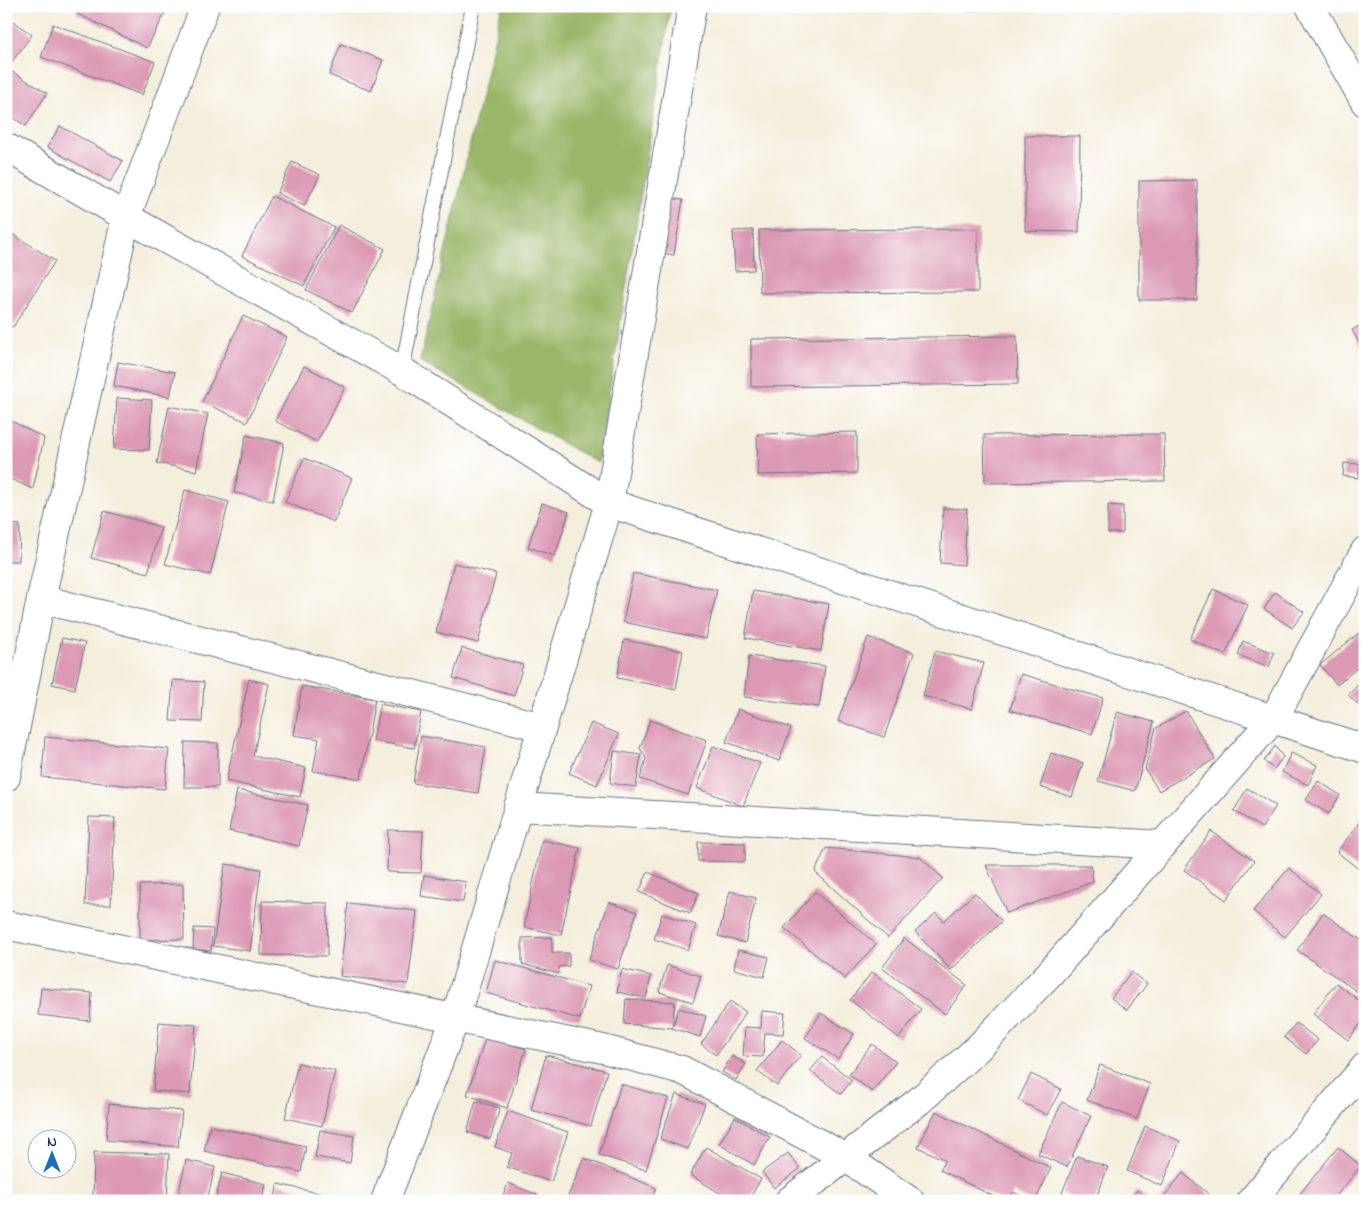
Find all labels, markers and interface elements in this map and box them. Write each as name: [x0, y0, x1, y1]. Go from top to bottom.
north arrow: [28, 1130, 78, 1180]
text: N: [47, 1132, 57, 1153]

